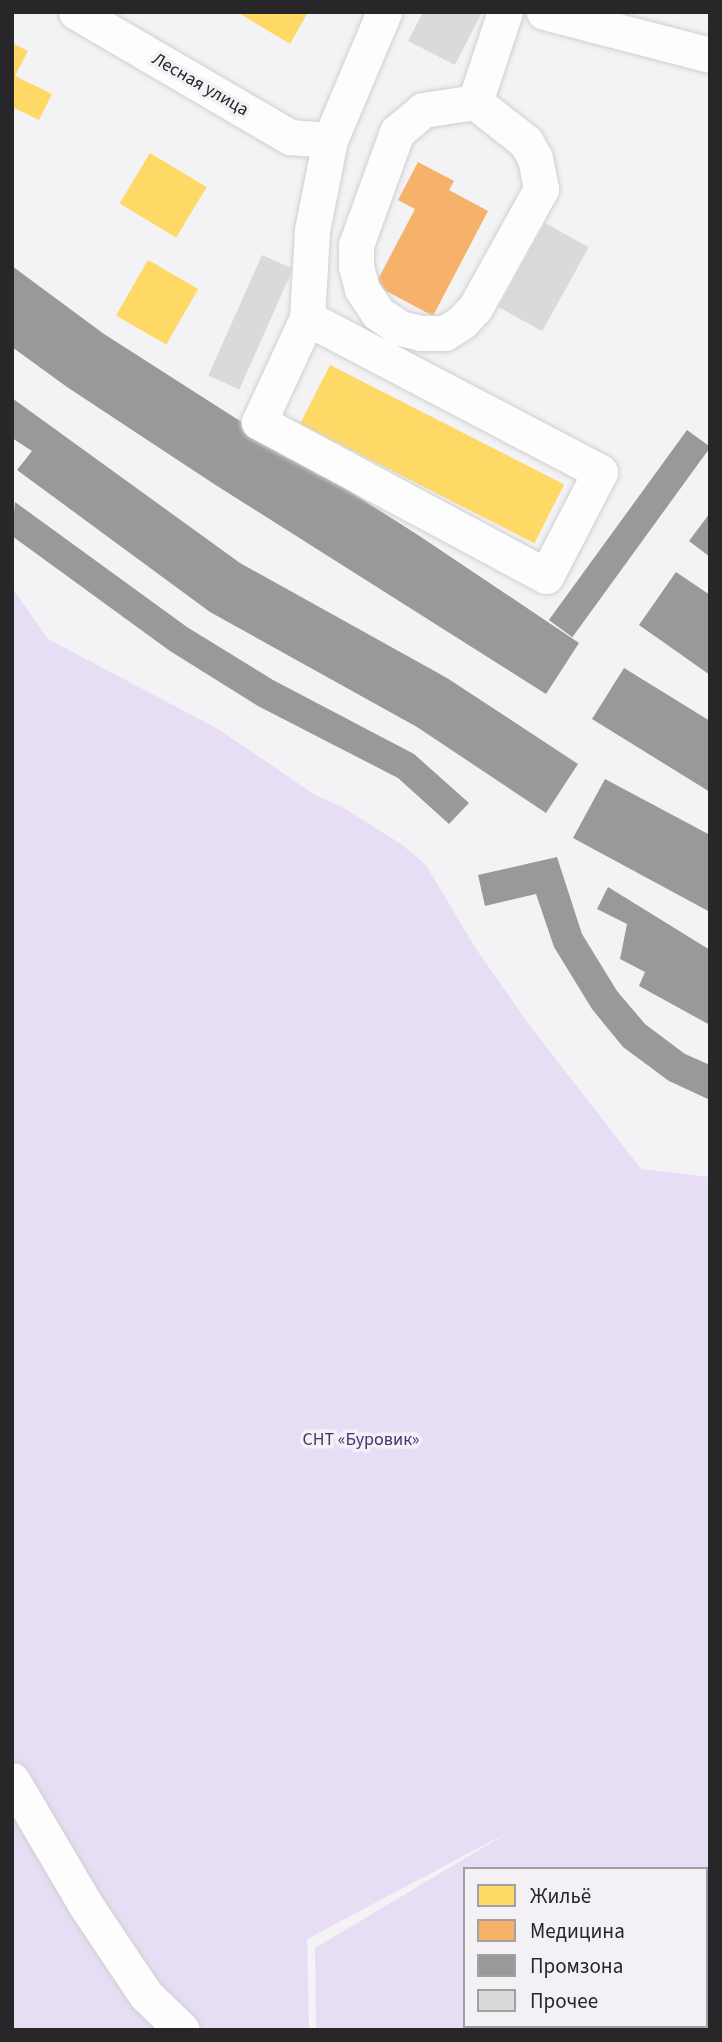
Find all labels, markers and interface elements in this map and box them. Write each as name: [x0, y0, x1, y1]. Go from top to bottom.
street label: Лесная улица: [148, 49, 252, 121]
park label: СНТ «Буровик»: [303, 1429, 419, 1451]
legend: [463, 1867, 708, 2028]
text: Жильё: [530, 1881, 591, 1911]
text: Медицина: [530, 1916, 625, 1946]
text: Промзона: [530, 1951, 623, 1981]
text: Прочее: [530, 1986, 598, 2016]

